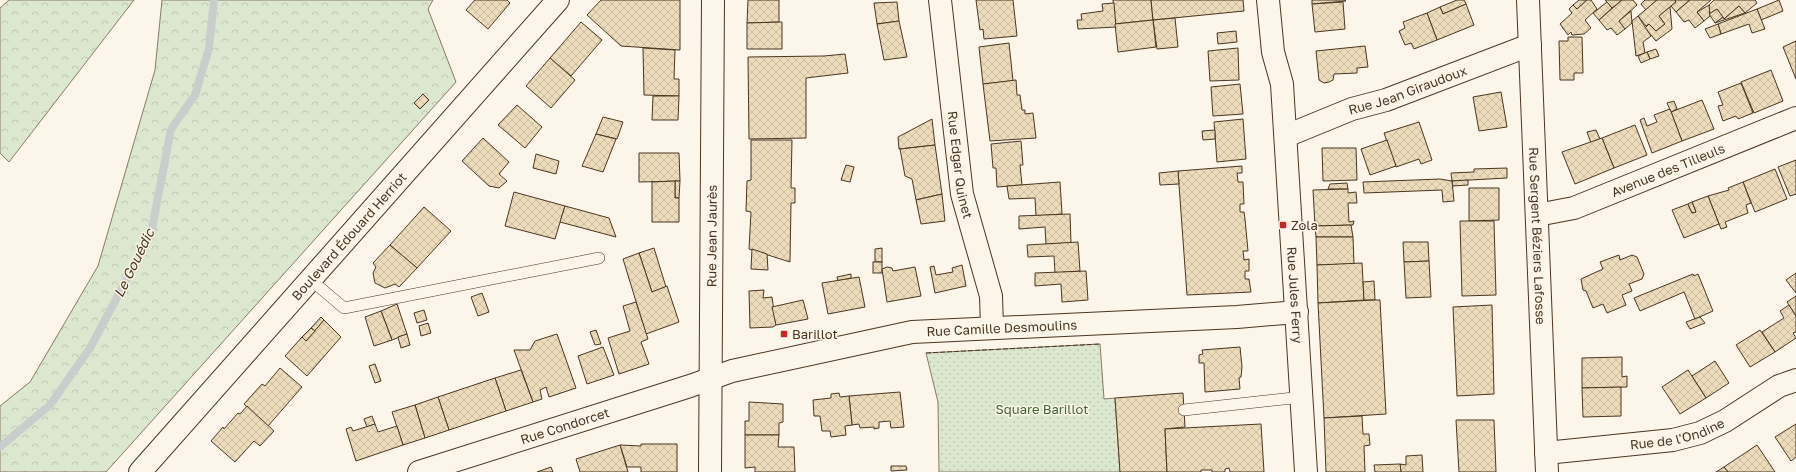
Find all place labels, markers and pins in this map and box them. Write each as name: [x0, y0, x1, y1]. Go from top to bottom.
place label: Zola: [1291, 217, 1318, 233]
marker: Zola: [1278, 220, 1288, 230]
place label: Barillot: [792, 326, 838, 342]
marker: Barillot: [779, 329, 789, 339]

